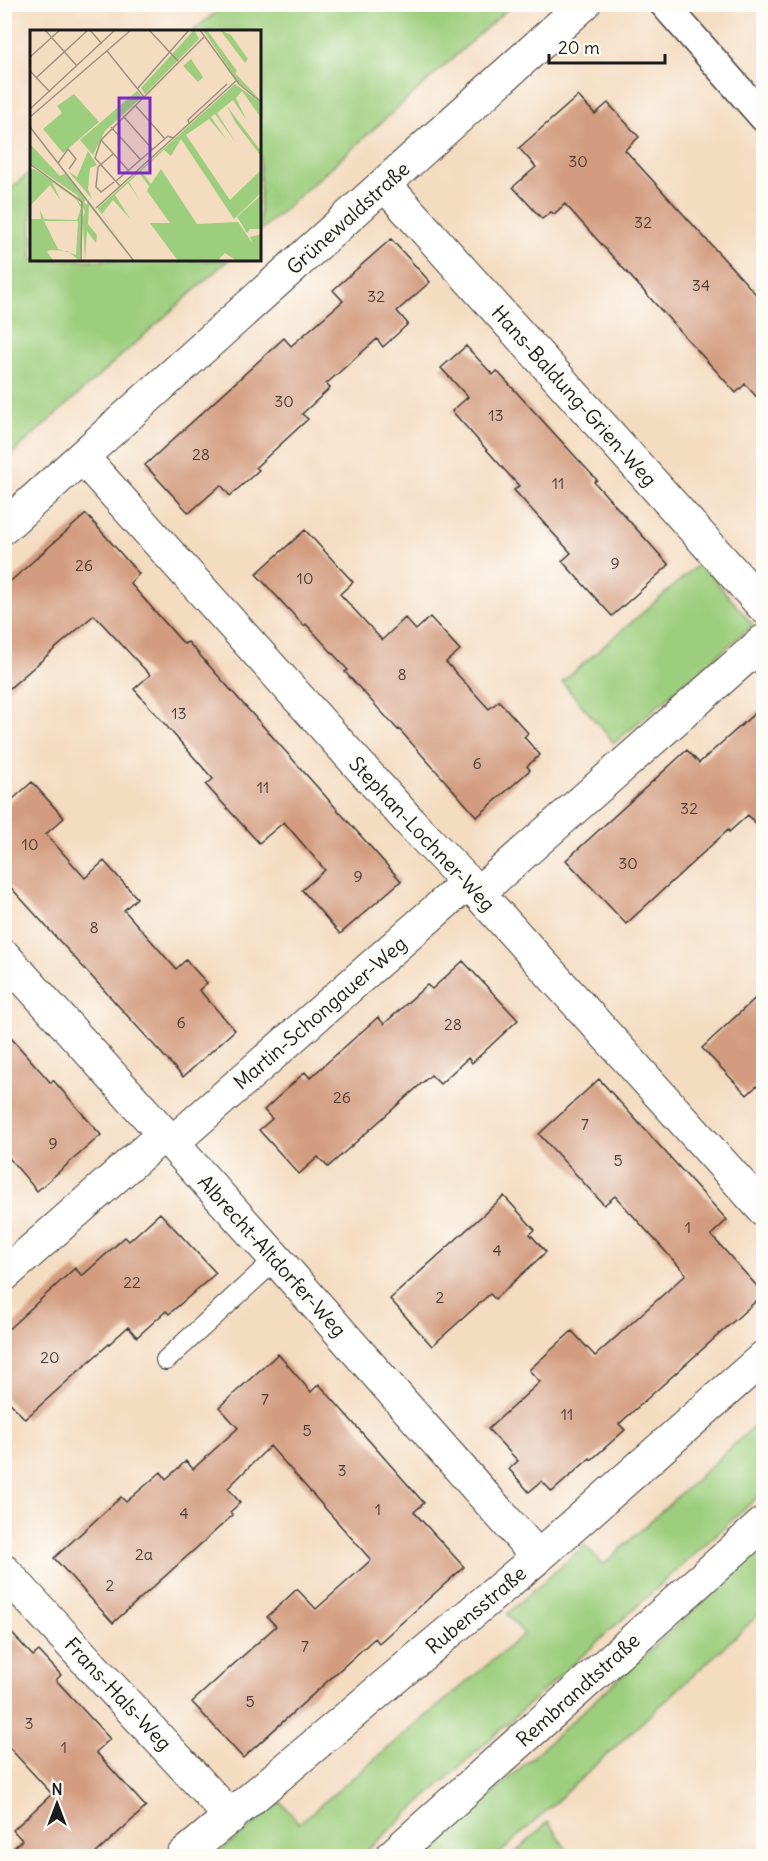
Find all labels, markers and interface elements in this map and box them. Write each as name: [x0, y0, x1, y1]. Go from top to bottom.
scale bar: [549, 27, 664, 65]
inset map: [30, 30, 261, 261]
text: 20 m: [558, 36, 600, 59]
house number: 30: [568, 151, 588, 171]
street label: Grünewaldstraße: [281, 156, 414, 279]
house number: 32: [634, 212, 652, 232]
house number: 34: [692, 275, 710, 295]
house number: 32: [367, 286, 385, 306]
street label: Hans-Baldung-Grien-Weg: [486, 300, 662, 491]
house number: 30: [274, 391, 294, 411]
house number: 13: [488, 405, 504, 425]
house number: 28: [192, 444, 210, 464]
house number: 11: [552, 473, 564, 493]
house number: 9: [610, 553, 620, 573]
house number: 26: [75, 555, 93, 575]
house number: 10: [297, 568, 313, 588]
house number: 8: [397, 664, 407, 684]
house number: 13: [171, 703, 187, 723]
street label: Stephan-Lochner-Weg: [344, 751, 501, 916]
house number: 6: [472, 753, 482, 773]
house number: 11: [257, 777, 269, 797]
house number: 32: [680, 798, 698, 818]
house number: 10: [22, 834, 38, 854]
house number: 30: [618, 853, 638, 873]
house number: 9: [353, 866, 363, 886]
house number: 8: [89, 917, 99, 937]
street label: Martin-Schongauer-Weg: [228, 931, 411, 1095]
house number: 6: [176, 1012, 186, 1032]
house number: 28: [444, 1014, 462, 1034]
house number: 26: [333, 1087, 351, 1107]
house number: 7: [581, 1114, 589, 1134]
house number: 9: [48, 1133, 58, 1153]
house number: 5: [613, 1150, 623, 1170]
street label: Albrecht-Altdorfer-Weg: [193, 1169, 352, 1342]
house number: 1: [685, 1217, 691, 1237]
house number: 4: [492, 1240, 502, 1260]
house number: 22: [123, 1272, 141, 1292]
house number: 2: [436, 1287, 445, 1307]
house number: 20: [40, 1347, 60, 1367]
house number: 7: [261, 1389, 269, 1409]
house number: 11: [561, 1404, 573, 1424]
house number: 5: [302, 1420, 312, 1440]
house number: 3: [337, 1460, 347, 1480]
house number: 1: [375, 1499, 381, 1519]
house number: 4: [179, 1503, 189, 1523]
house number: 2a: [135, 1544, 153, 1564]
street label: Rubensstraße: [420, 1560, 531, 1659]
house number: 2: [106, 1575, 115, 1595]
street label: Rembrandtstraße: [511, 1627, 645, 1752]
street label: Frans-Hals-Weg: [60, 1632, 177, 1755]
house number: 7: [301, 1636, 309, 1656]
house number: 5: [245, 1691, 255, 1711]
house number: 3: [24, 1713, 34, 1733]
house number: 1: [61, 1737, 67, 1757]
north arrow: [27, 1774, 87, 1834]
text: N: [51, 1779, 63, 1799]

